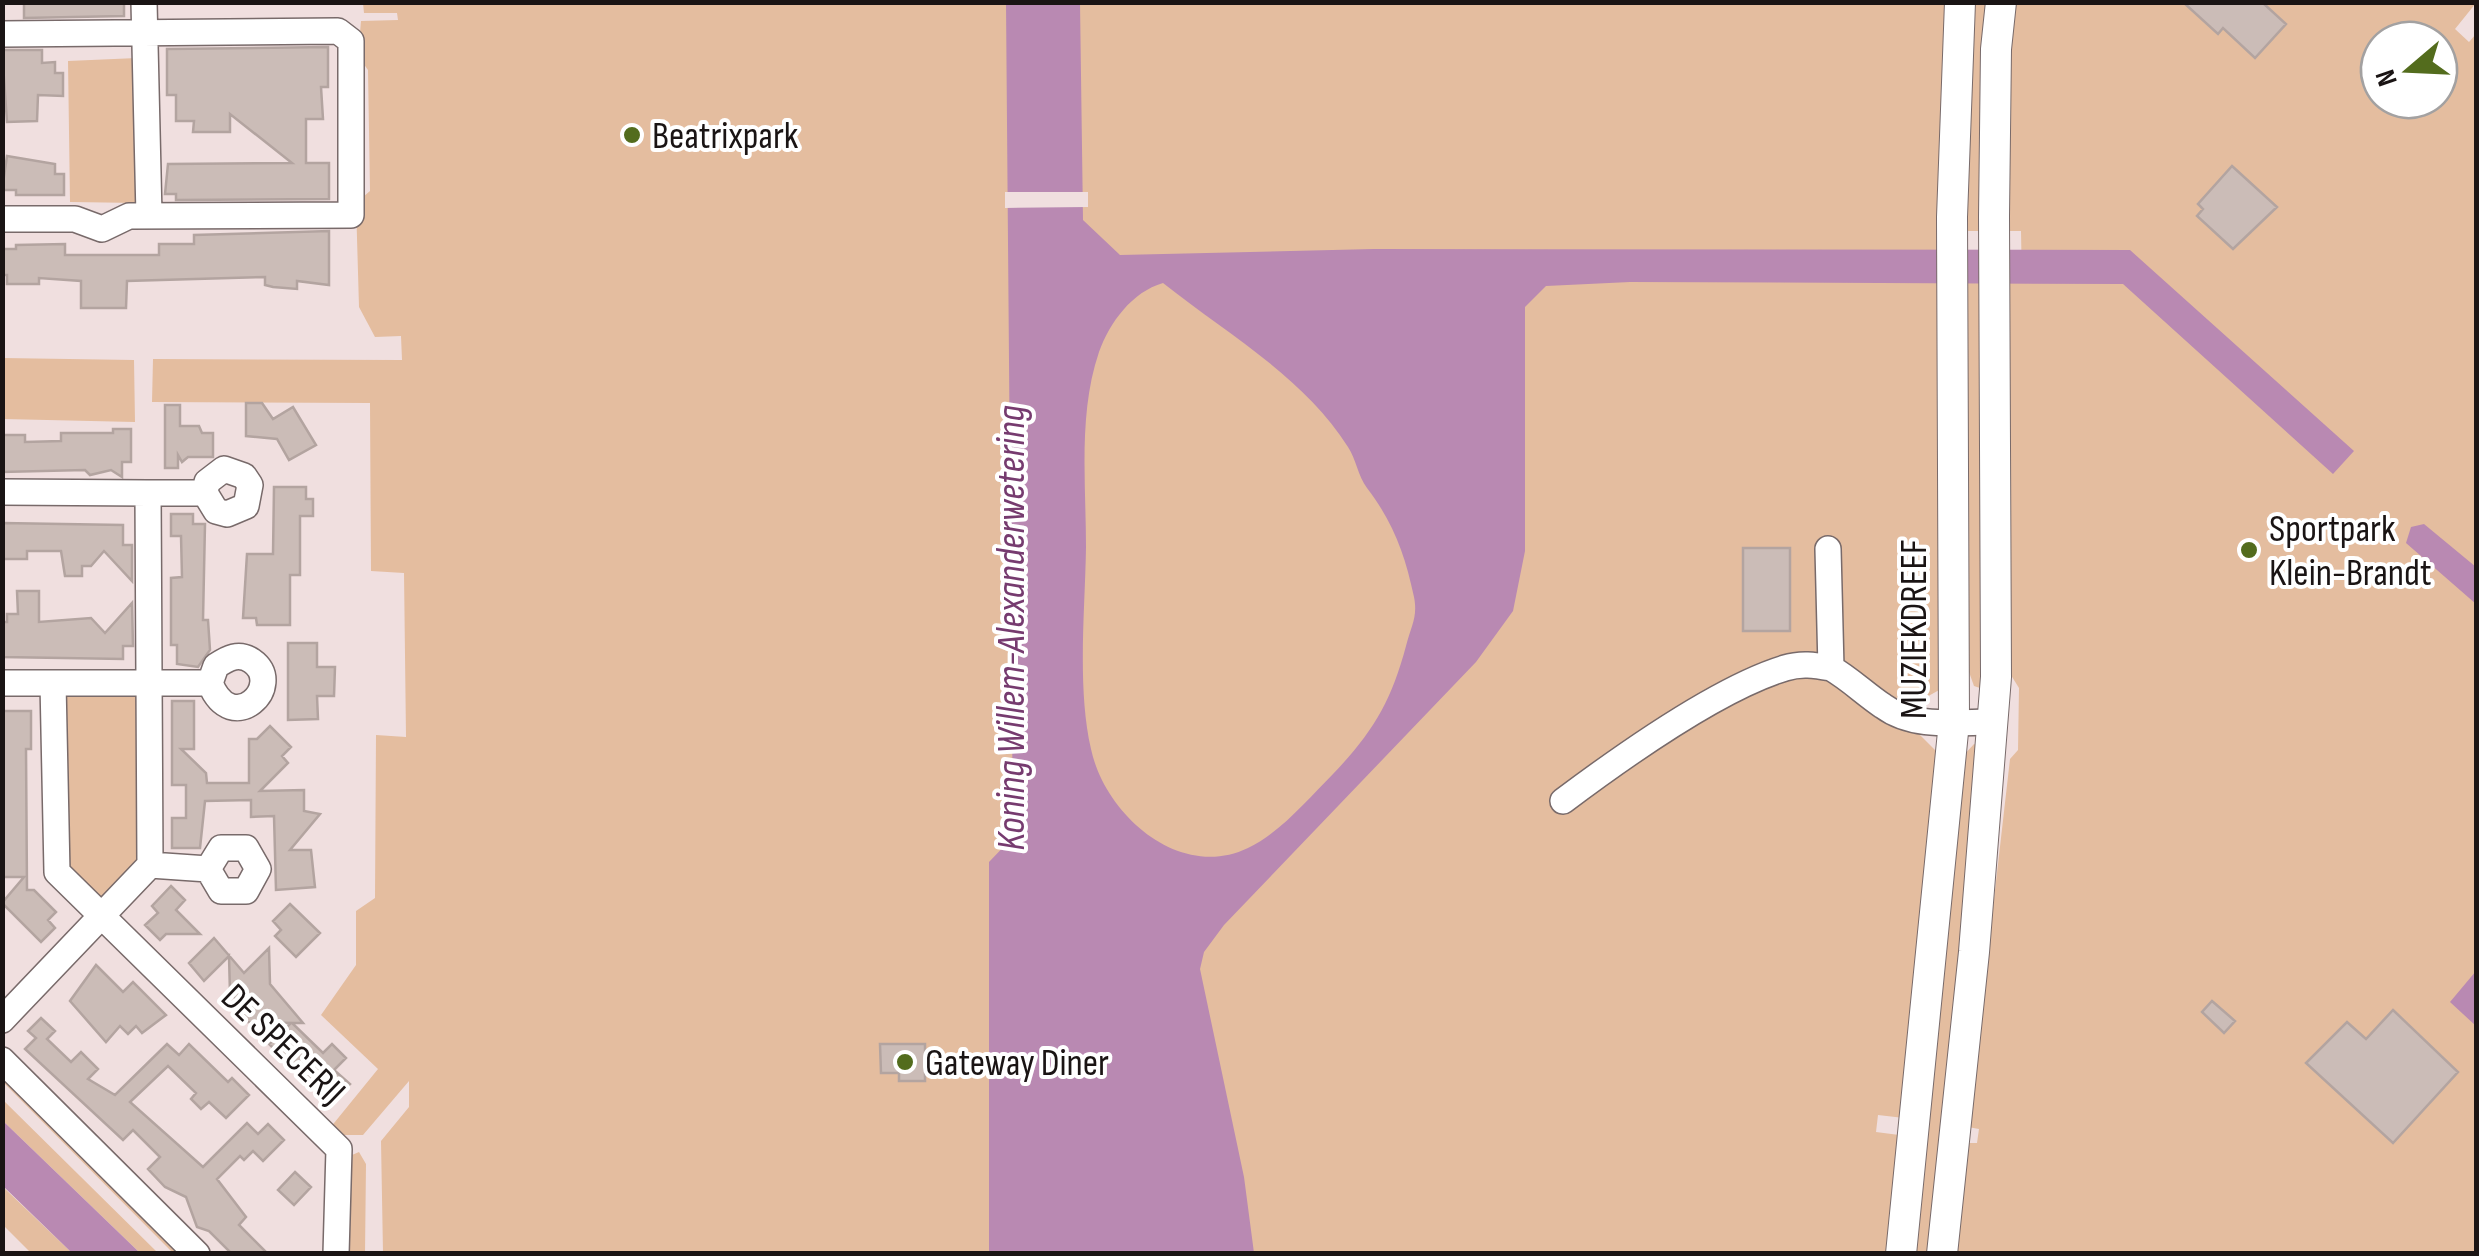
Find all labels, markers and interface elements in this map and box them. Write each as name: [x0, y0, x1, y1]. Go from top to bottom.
north arrow: [2359, 20, 2459, 120]
text: N: [2369, 65, 2405, 90]
place label: Beatrixpark: [652, 114, 799, 159]
marker: Beatrixpark: [621, 124, 643, 146]
water label: Koning Willem-Alexanderwetering: [988, 405, 1036, 851]
place label: Sportpark Klein-Brandt: [2269, 507, 2432, 596]
street label: MUZIEKDREEF: [1892, 539, 1937, 719]
marker: Sportpark Klein-Brandt: [2238, 539, 2260, 561]
street label: DE SPECERIJ: [212, 975, 354, 1115]
place label: Gateway Diner: [925, 1041, 1109, 1086]
marker: Gateway Diner: [894, 1051, 916, 1073]

